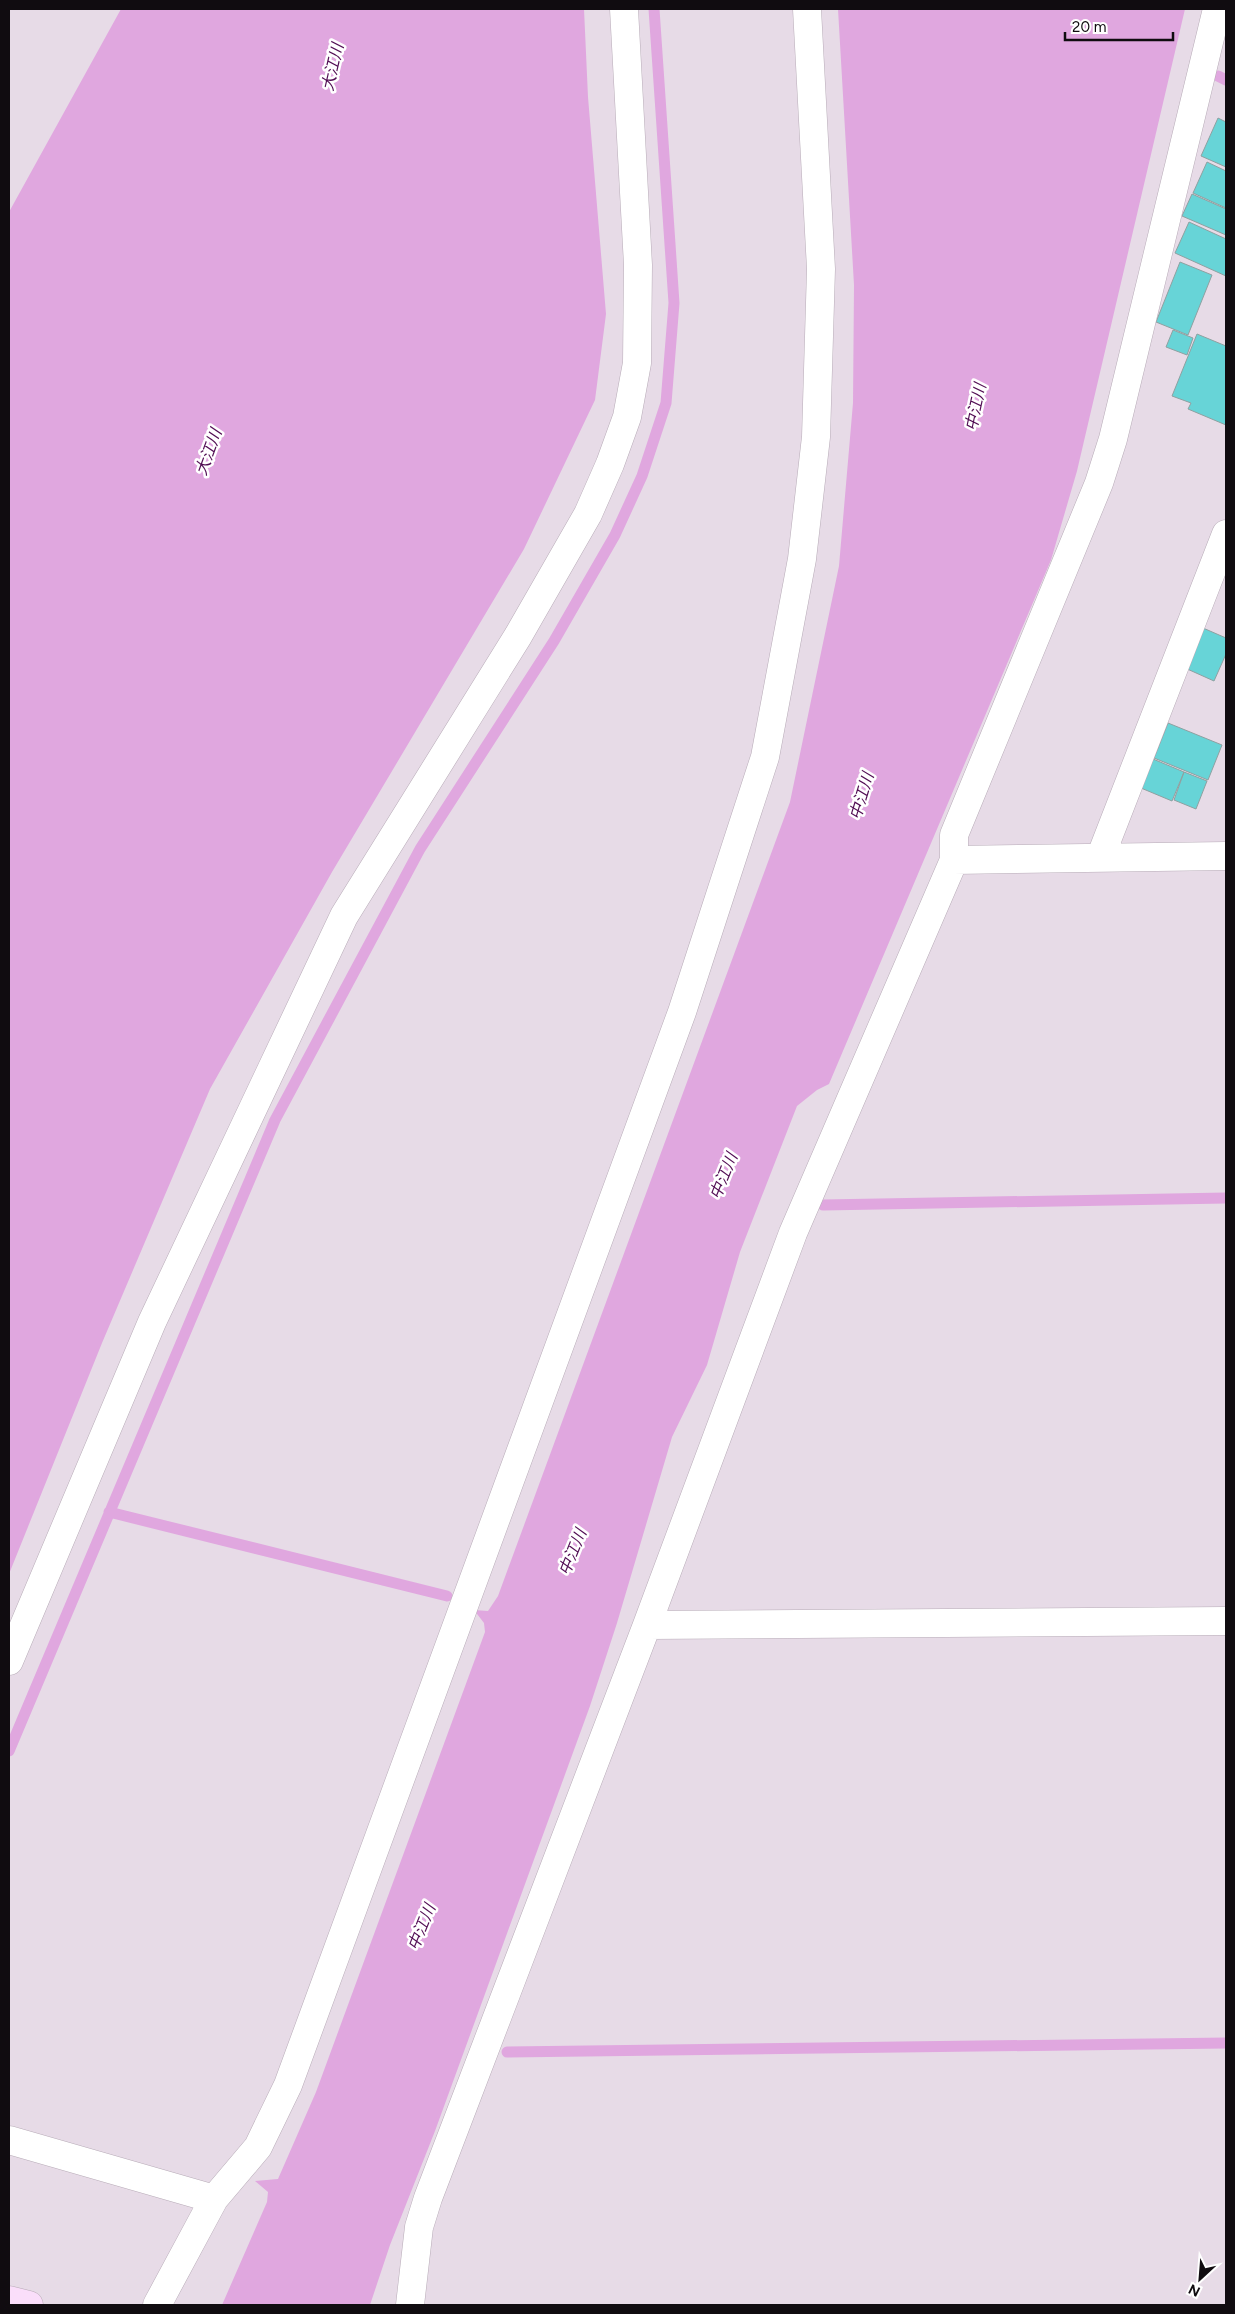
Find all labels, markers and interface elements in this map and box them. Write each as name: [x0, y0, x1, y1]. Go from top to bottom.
scale bar: [1065, 10, 1172, 42]
text: 20 m: [1072, 18, 1106, 36]
water label: 大江川: [318, 40, 348, 93]
water label: 中江川: [961, 380, 990, 433]
water label: 大江川: [191, 424, 226, 478]
water label: 中江川: [845, 769, 878, 822]
water label: 中江川: [706, 1149, 742, 1202]
water label: 中江川: [555, 1525, 591, 1578]
water label: 中江川: [404, 1900, 440, 1953]
north arrow: [1175, 2254, 1225, 2304]
text: N: [1186, 2280, 1203, 2300]

